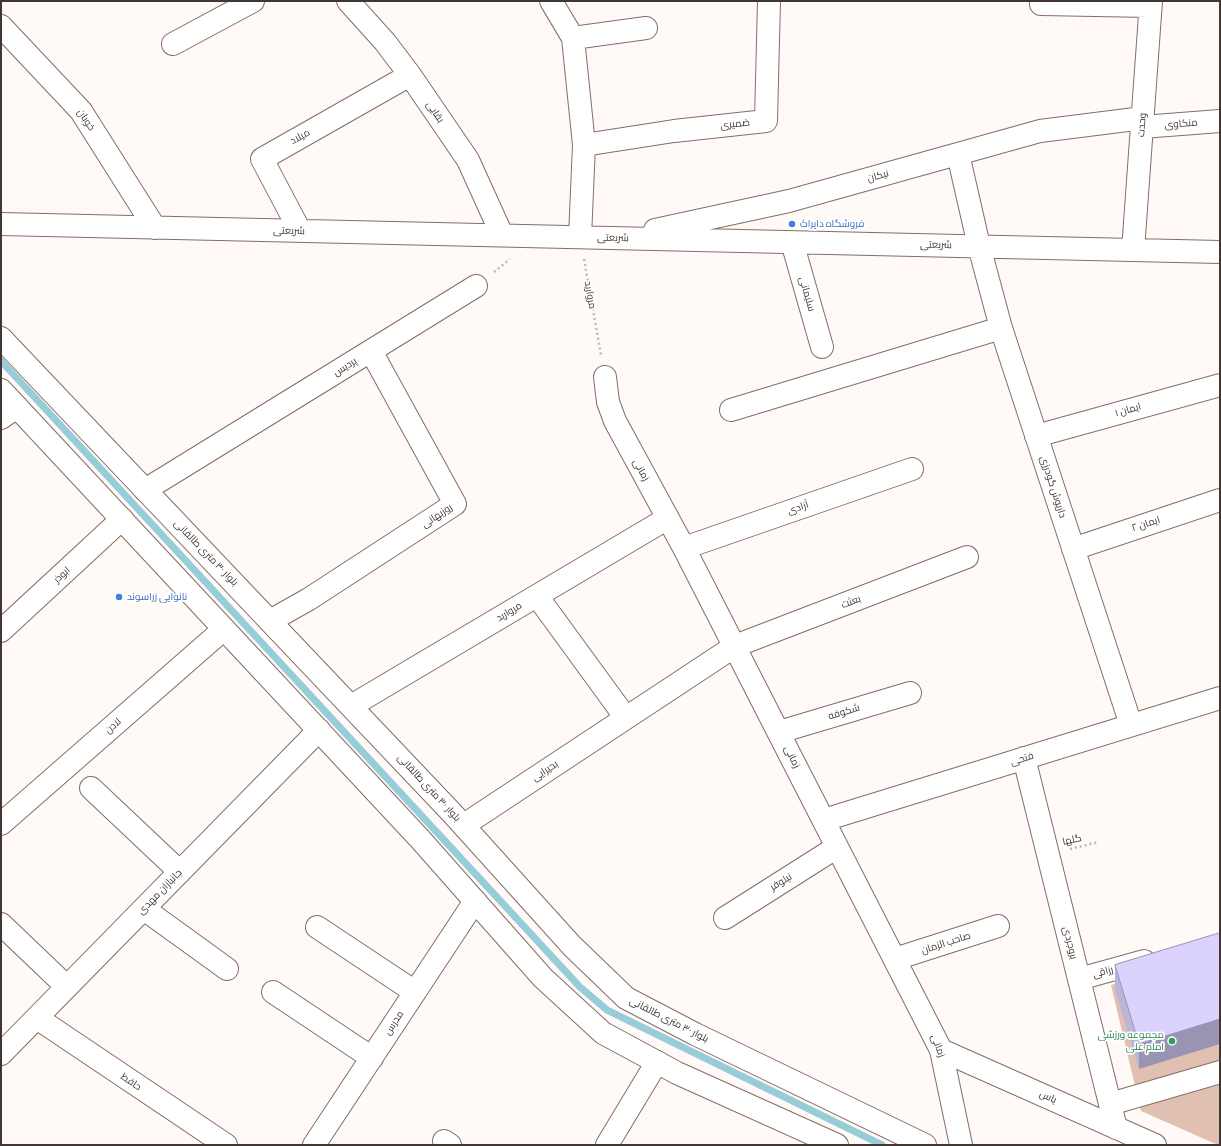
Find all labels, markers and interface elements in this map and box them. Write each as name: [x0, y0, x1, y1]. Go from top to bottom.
street label: بقایی: [423, 99, 447, 125]
street label: خوبان: [74, 107, 98, 133]
street label: وحدت: [1135, 112, 1149, 138]
street label: ضمیری: [720, 116, 750, 132]
street label: منکاوی: [1164, 117, 1198, 131]
street label: میلاد: [288, 127, 312, 147]
street label: نیکان: [866, 167, 890, 185]
place label: فروشگاه دایراک: [800, 218, 864, 230]
marker: فروشگاه دایراک: [787, 219, 797, 229]
street label: شریعتی: [273, 225, 305, 237]
street label: شریعتی: [597, 232, 629, 244]
street label: شریعتی: [920, 239, 952, 251]
street label: سلیمانی: [796, 275, 818, 313]
street label: مروارید: [582, 280, 598, 310]
street label: پردیس: [331, 355, 359, 379]
street label: ایمان ۱: [1113, 401, 1143, 419]
street label: داریوش گودرزی: [1037, 455, 1069, 519]
street label: زمانی: [630, 457, 652, 483]
street label: آزادی: [786, 499, 810, 517]
street label: روزبهانی: [419, 501, 455, 531]
street label: ایمان ۲: [1130, 514, 1162, 534]
street label: بلوار ۳۰ متری طالقانی: [171, 517, 241, 589]
street label: ابوذر: [51, 564, 73, 586]
place label: نانوایی زراسوند: [127, 591, 187, 603]
marker: نانوایی زراسوند: [114, 592, 124, 602]
street label: بعثت: [839, 593, 863, 611]
street label: مروارید: [494, 600, 524, 624]
street label: شکوفه: [827, 702, 861, 722]
street label: لادن: [102, 716, 124, 736]
street label: زمانی: [781, 744, 803, 770]
street label: فتحی: [1009, 750, 1035, 768]
street label: بلوار ۳۰ متری طالقانی: [395, 752, 463, 824]
street label: بحیرایی: [530, 758, 560, 784]
street label: گلها: [1061, 832, 1083, 848]
street label: جانبازان مهدی: [135, 867, 185, 917]
street label: نیلوفر: [768, 871, 794, 893]
street label: بروجردی: [1060, 925, 1080, 961]
street label: صاحب الزمان: [920, 929, 972, 957]
street label: رزاقی: [1091, 963, 1115, 981]
street label: بلوار ۳۰ متری طالقانی: [627, 995, 711, 1045]
street label: مدرس: [382, 1009, 406, 1037]
place label: مجموعه ورزشی امام علی: [1098, 1029, 1164, 1052]
street label: زمانی: [928, 1033, 948, 1059]
marker: مجموعه ورزشی امام علی: [1167, 1036, 1177, 1046]
street label: حافظ: [118, 1071, 144, 1093]
street label: یاس: [1037, 1088, 1059, 1106]

